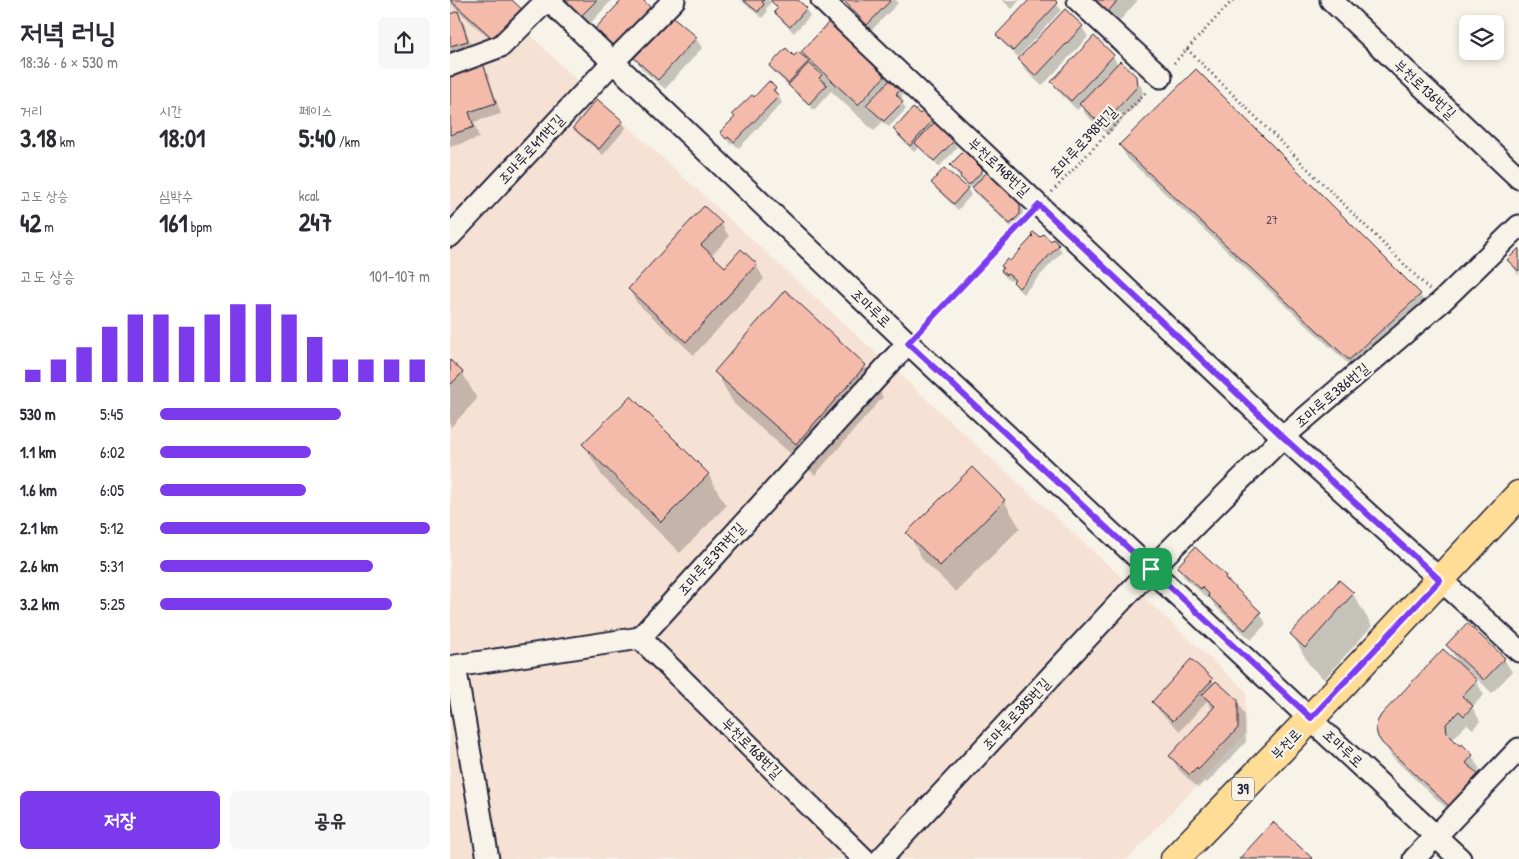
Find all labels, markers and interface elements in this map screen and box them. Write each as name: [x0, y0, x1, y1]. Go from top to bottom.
text: 저녁 러닝: [20, 13, 117, 51]
map controls: [1459, 15, 1504, 60]
button: layers: [1459, 15, 1504, 60]
button: share: [378, 17, 430, 69]
text: 18:36 · 6 × 530 m: [20, 51, 118, 73]
street label: 부천로136번길: [1389, 54, 1461, 123]
text: 거리: [20, 101, 43, 120]
text: 시간: [159, 101, 182, 120]
text: 페이스: [299, 101, 332, 120]
street label: 조마루로398번길: [1044, 101, 1121, 182]
street label: 조마루로411번길: [493, 109, 569, 188]
text: 3.18: [20, 121, 56, 155]
text: 18:01: [159, 121, 205, 155]
text: 5:40: [299, 121, 336, 155]
text: km: [56, 132, 75, 151]
text: /km: [336, 132, 360, 151]
street label: 부천로148번길: [964, 132, 1035, 201]
text: 고도 상승: [20, 186, 68, 205]
text: 심박수: [159, 186, 193, 205]
text: kcal: [299, 186, 319, 205]
text: 247: [299, 205, 332, 239]
text: 42: [20, 206, 41, 240]
text: 161: [159, 206, 187, 240]
house number: 27: [1266, 211, 1278, 228]
text: m: [41, 217, 54, 236]
text: bpm: [187, 217, 212, 236]
text: 고도 상승: [20, 265, 75, 287]
text: 101–107 m: [369, 265, 430, 287]
street label: 조마루로: [847, 283, 896, 332]
street label: 조마루로386번길: [1290, 357, 1374, 432]
text: 530 m: [20, 403, 56, 425]
text: 5:45: [100, 403, 123, 425]
text: 1.1 km: [20, 441, 56, 463]
text: 6:02: [100, 441, 125, 463]
text: 1.6 km: [20, 479, 57, 501]
text: 6:05: [100, 479, 124, 501]
text: 2.1 km: [20, 517, 58, 539]
text: 5:12: [100, 517, 124, 539]
street label: 조마루로397번길: [672, 517, 749, 600]
pin: [1130, 548, 1172, 590]
text: 2.6 km: [20, 555, 59, 577]
text: 5:31: [100, 555, 123, 577]
icon: arrive: [1137, 555, 1165, 583]
text: 3.2 km: [20, 593, 59, 615]
text: 5:25: [100, 593, 125, 615]
street label: 조마루로385번길: [977, 673, 1055, 754]
street label: 부천로168번길: [717, 713, 787, 783]
street label: 부천로: [1266, 723, 1306, 764]
street label: 조마루로: [1319, 723, 1368, 772]
road number: 39: [1232, 778, 1254, 801]
button: 저장: [20, 791, 220, 849]
button: 공유: [230, 791, 430, 849]

